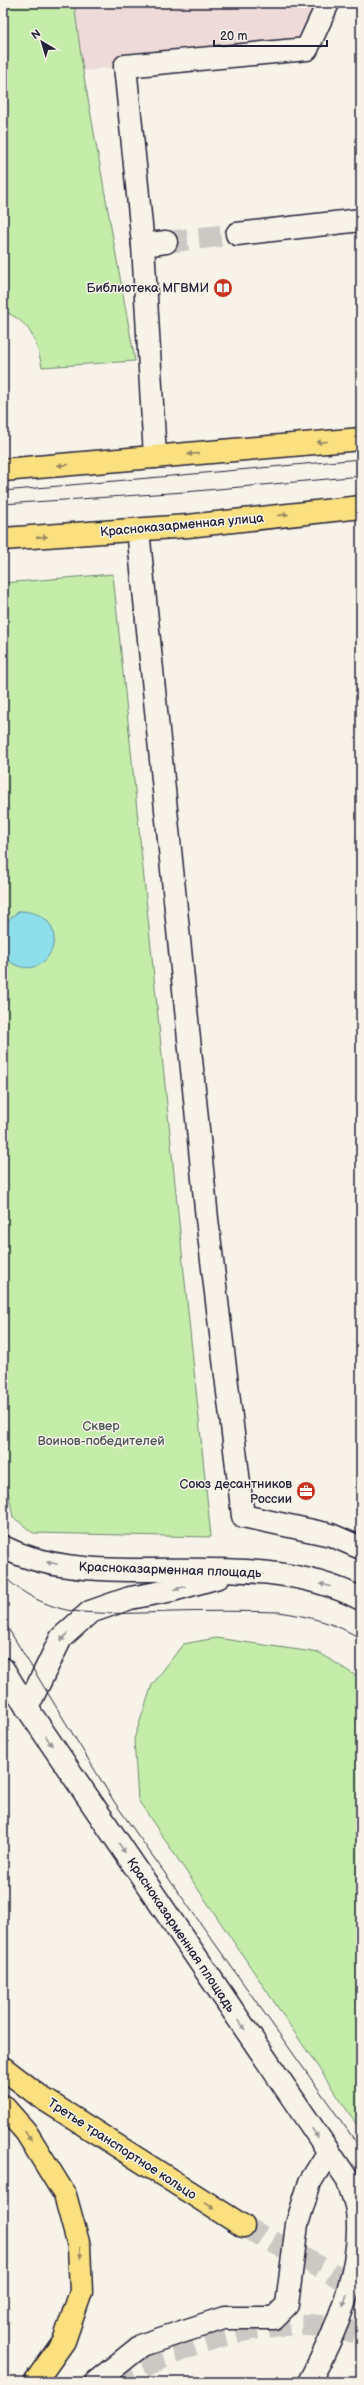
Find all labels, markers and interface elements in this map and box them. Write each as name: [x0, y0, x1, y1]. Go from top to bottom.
north arrow: [22, 22, 62, 62]
scale bar: [214, 22, 327, 48]
text: N: [29, 27, 43, 42]
text: 20 m: [220, 29, 247, 44]
library icon: Библиотека МГВМИ: [212, 277, 234, 299]
place label: Библиотека МГВМИ: [86, 280, 209, 296]
one-way arrow: [316, 439, 328, 446]
one-way arrow: [187, 450, 199, 457]
one-way arrow: [57, 461, 69, 468]
street label: Красноказарменная улица: [99, 510, 265, 540]
one-way arrow: [277, 512, 289, 519]
one-way arrow: [36, 533, 48, 540]
park label: Сквер Воинов-победителей: [37, 1418, 165, 1449]
place label: Союз десантников России: [180, 1476, 292, 1507]
office icon: Союз десантников России: [295, 1480, 317, 1502]
one-way arrow: [46, 1559, 58, 1565]
street label: Красноказарменная площадь: [78, 1559, 262, 1581]
one-way arrow: [319, 1581, 331, 1587]
one-way arrow: [174, 1585, 186, 1591]
one-way arrow: [59, 1632, 68, 1643]
one-way arrow: [45, 1735, 52, 1746]
one-way arrow: [118, 1843, 126, 1853]
street label: Красноказарменная площадь: [123, 1855, 239, 2016]
one-way arrow: [238, 2020, 246, 2030]
street label: Третье транспортное кольцо: [45, 2095, 200, 2203]
one-way arrow: [311, 2128, 319, 2138]
one-way arrow: [24, 2130, 32, 2141]
one-way arrow: [205, 2202, 216, 2209]
one-way arrow: [76, 2247, 83, 2259]
one-way arrow: [342, 2296, 348, 2308]

